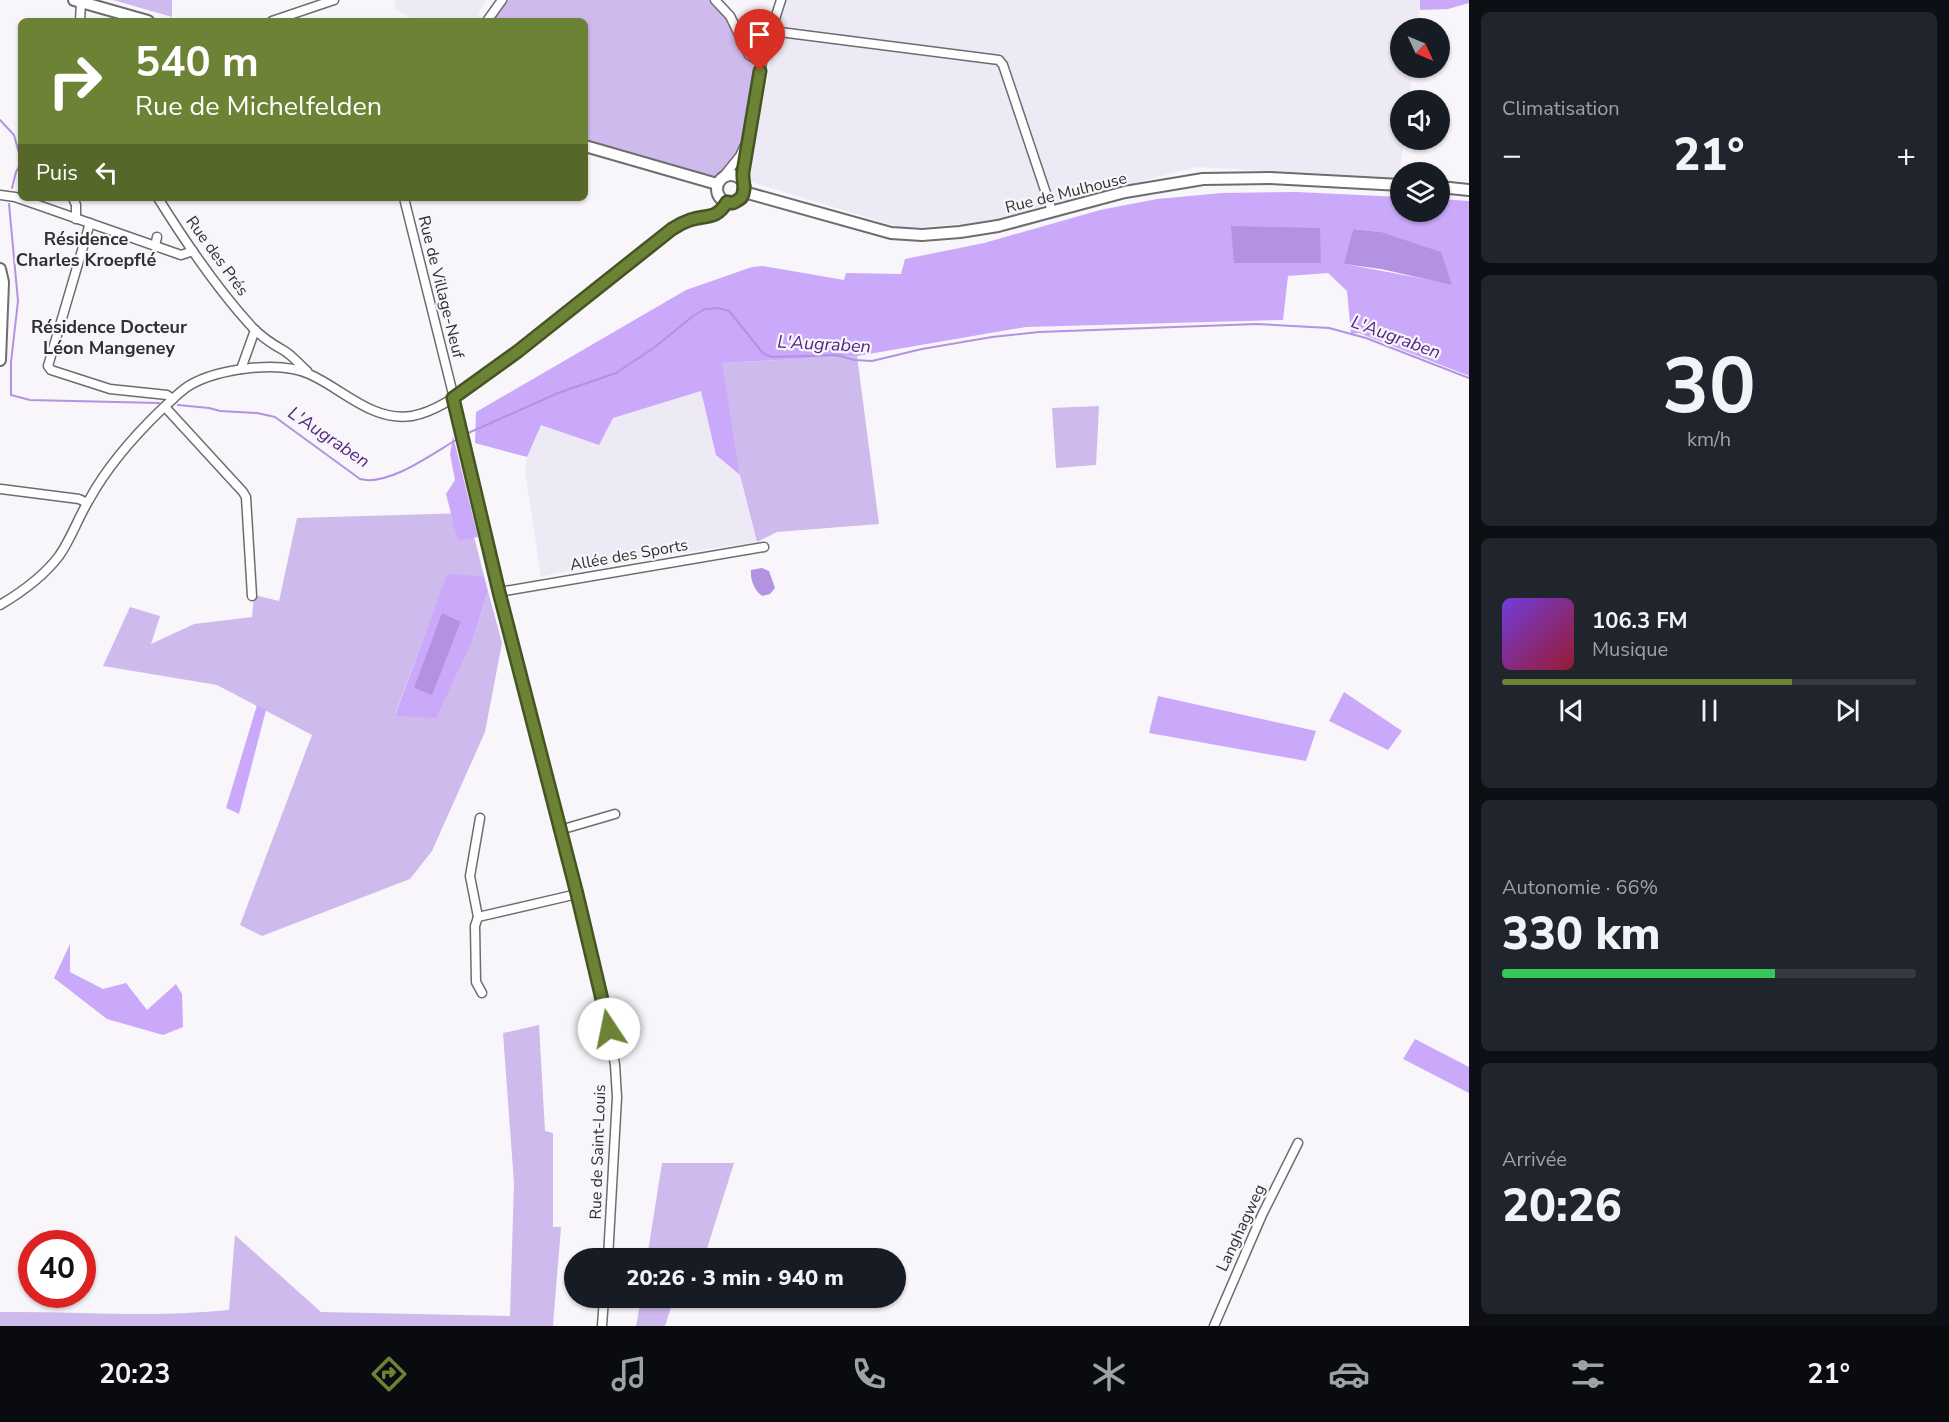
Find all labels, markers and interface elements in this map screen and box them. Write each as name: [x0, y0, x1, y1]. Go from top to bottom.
pin: [734, 9, 785, 71]
icon: arrive: [743, 18, 776, 51]
north arrow: [1390, 18, 1450, 78]
map controls: [1390, 18, 1450, 222]
text: 540 m: [135, 34, 259, 91]
icon: right: [36, 42, 114, 120]
text: Rue de Michelfelden: [135, 88, 382, 125]
button: sound: [1390, 90, 1450, 150]
text: Climatisation: [1502, 95, 1620, 122]
text: 21°: [1673, 125, 1745, 186]
text: −: [1502, 133, 1522, 178]
text: +: [1896, 133, 1916, 178]
icon: left: [90, 156, 123, 189]
text: Puis: [36, 158, 78, 188]
button: layers: [1390, 162, 1450, 222]
street label: Rue de Mulhouse: [1003, 167, 1129, 219]
street label: Rue des Prés: [181, 212, 253, 300]
street label: Rue de Village-Neuf: [413, 213, 470, 361]
district label: Résidence Charles Kroepflé: [16, 227, 156, 272]
water label: L'Augraben: [1348, 310, 1444, 364]
district label: Résidence Docteur Léon Mangeney: [31, 315, 187, 360]
water label: L'Augraben: [777, 330, 871, 358]
text: 30: [1662, 333, 1756, 440]
water label: L'Augraben: [283, 401, 375, 473]
text: km/h: [1687, 426, 1731, 453]
street label: Allée des Sports: [568, 534, 690, 576]
text: 106.3 FM: [1592, 606, 1688, 636]
text: Musique: [1592, 636, 1668, 663]
icon: previous: [1555, 694, 1588, 727]
icon: pause: [1693, 694, 1726, 727]
icon: next: [1831, 694, 1864, 727]
text: Autonomie · 66%: [1502, 874, 1658, 901]
text: 330 km: [1502, 904, 1661, 965]
position arrow: [577, 997, 641, 1061]
street label: Rue de Saint-Louis: [585, 1084, 611, 1220]
text: Arrivée: [1502, 1146, 1567, 1173]
text: 20:26: [1502, 1176, 1622, 1237]
street label: Langhagweg: [1211, 1181, 1271, 1275]
speed limit sign: 40: [18, 1230, 96, 1308]
text: 20:26 · 3 min · 940 m: [626, 1263, 844, 1293]
icon: directions: [368, 1353, 410, 1395]
icon: music: [608, 1353, 650, 1395]
icon: phone: [848, 1353, 890, 1395]
icon: climate: [1088, 1353, 1130, 1395]
icon: car: [1328, 1353, 1370, 1395]
icon: filters: [1567, 1353, 1609, 1395]
text: 20:23: [99, 1356, 170, 1393]
text: 21°: [1807, 1356, 1850, 1393]

